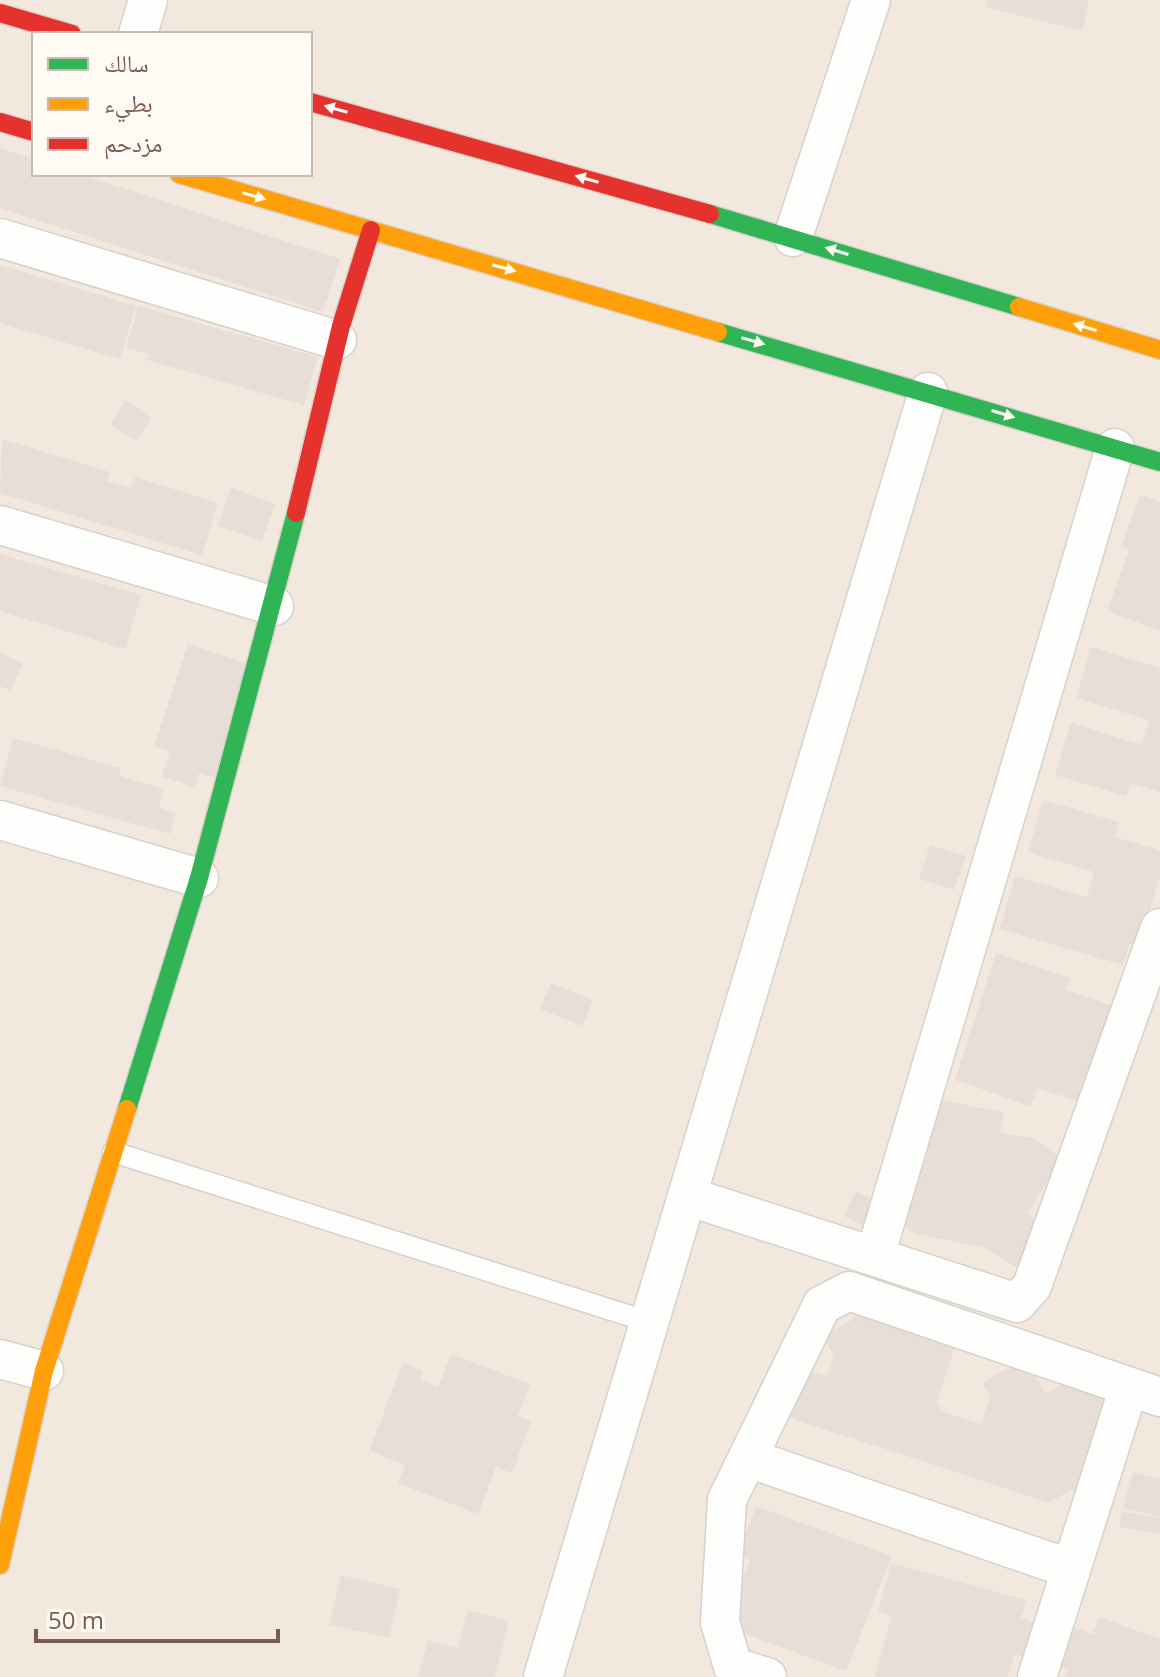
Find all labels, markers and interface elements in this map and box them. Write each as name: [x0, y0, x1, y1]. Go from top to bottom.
legend: [32, 32, 312, 176]
text: سالك: [104, 46, 149, 79]
text: بطيء: [104, 86, 153, 123]
one-way arrow: [324, 102, 348, 115]
text: مزدحم: [104, 126, 163, 160]
one-way arrow: [574, 173, 599, 185]
one-way arrow: [242, 190, 266, 203]
one-way arrow: [824, 244, 848, 257]
one-way arrow: [492, 262, 516, 275]
one-way arrow: [1073, 320, 1097, 333]
one-way arrow: [742, 335, 766, 348]
one-way arrow: [991, 408, 1015, 421]
scale bar: [36, 1593, 278, 1643]
text: 50 m: [48, 1603, 104, 1636]

